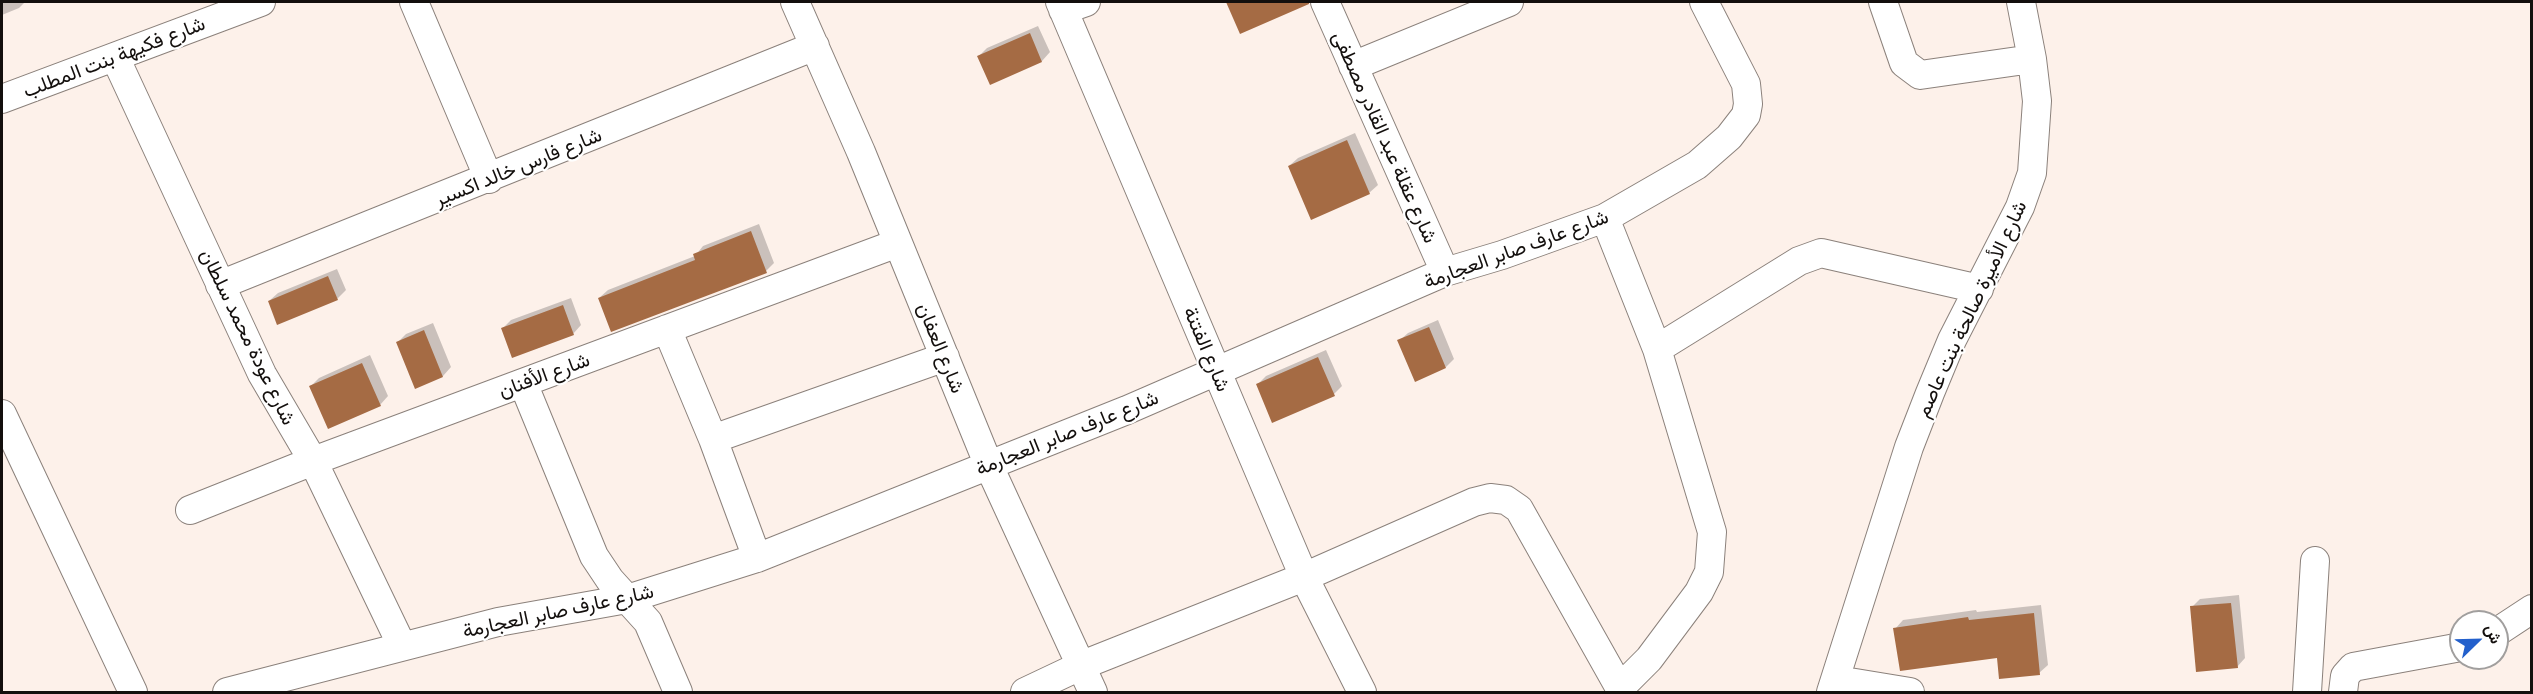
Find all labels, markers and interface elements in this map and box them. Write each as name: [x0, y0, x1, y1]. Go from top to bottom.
street label: شارع فكيهة بنت المطلب: [20, 11, 208, 103]
street label: شارع عقلة عبد القادر مصطفى: [1327, 27, 1443, 247]
street label: شارع فارس خالد اكسير: [431, 123, 605, 211]
street label: شارع الأميرة صالحة بنت عاصم: [1910, 197, 2032, 421]
street label: شارع عارف صابر العجارمة: [1420, 204, 1612, 294]
street label: شارع عودة محمد سلطان: [195, 245, 301, 429]
street label: شارع العفان: [912, 299, 970, 397]
street label: شارع الفتنة: [1178, 303, 1236, 395]
street label: شارع الأفنان: [495, 347, 593, 403]
street label: شارع عارف صابر العجارمة: [972, 385, 1162, 481]
street label: شارع عارف صابر العجارمة: [460, 579, 656, 643]
north arrow: [2449, 610, 2509, 670]
text: ش: [2482, 621, 2507, 646]

